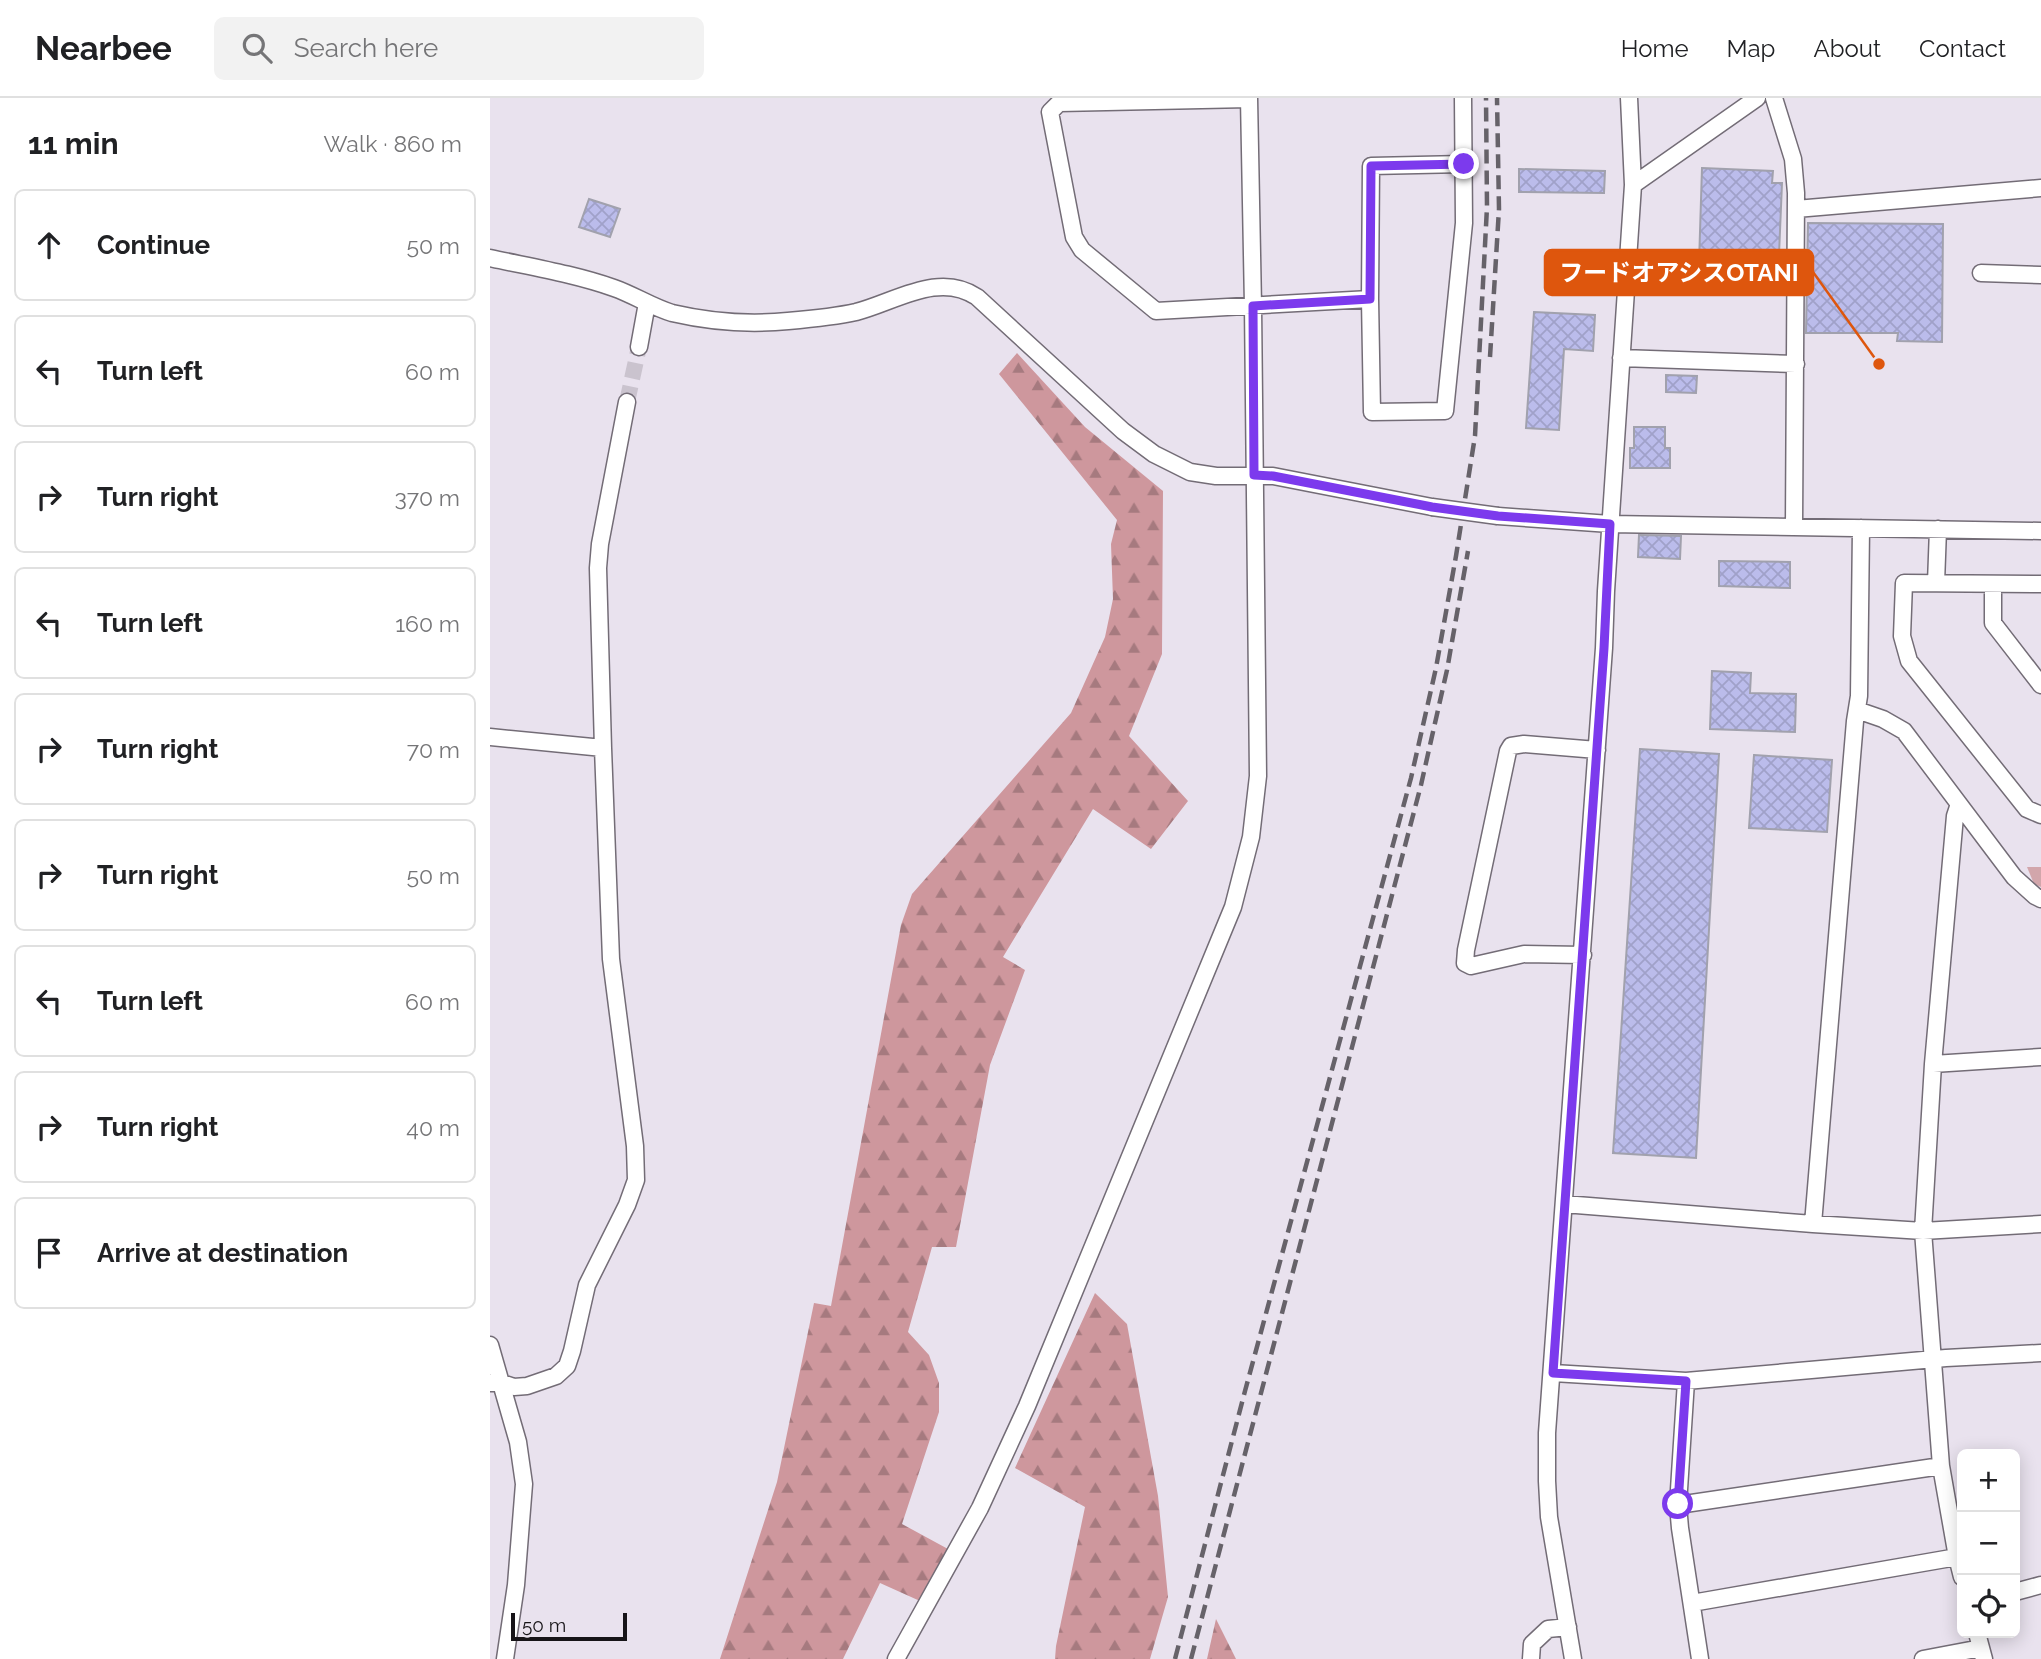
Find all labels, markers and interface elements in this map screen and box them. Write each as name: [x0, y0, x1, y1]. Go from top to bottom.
search box: [214, 17, 704, 80]
text: Nearbee: [35, 29, 172, 68]
icon: search: [238, 29, 276, 67]
text: Search here: [294, 33, 438, 63]
text: Home: [1621, 34, 1689, 63]
text: Map: [1727, 34, 1775, 63]
text: About: [1813, 34, 1881, 63]
text: Contact: [1919, 34, 2006, 63]
text: 11 min: [28, 126, 119, 161]
text: Walk · 860 m: [324, 130, 462, 157]
route end: [1448, 148, 1479, 179]
icon: ahead: [30, 226, 68, 264]
text: Continue: [97, 230, 210, 260]
text: 50 m: [406, 232, 460, 259]
callout: フードオアシスOTANI: [1545, 250, 1813, 295]
text: フードオアシスOTANI: [1559, 258, 1799, 287]
icon: left: [30, 352, 68, 390]
text: Turn left: [97, 356, 203, 386]
text: 60 m: [405, 358, 460, 385]
icon: right: [30, 478, 68, 516]
text: Turn right: [97, 482, 218, 512]
text: 370 m: [395, 484, 460, 511]
icon: left: [30, 604, 68, 642]
text: Turn left: [97, 608, 203, 638]
text: 160 m: [395, 610, 460, 637]
icon: right: [30, 730, 68, 768]
text: Turn right: [97, 734, 218, 764]
text: 70 m: [407, 736, 460, 763]
icon: right: [30, 856, 68, 894]
text: Turn right: [97, 860, 218, 890]
text: 50 m: [406, 862, 460, 889]
icon: left: [30, 982, 68, 1020]
text: Turn left: [97, 986, 203, 1016]
text: 60 m: [405, 988, 460, 1015]
icon: right: [30, 1108, 68, 1146]
text: Turn right: [97, 1112, 218, 1142]
text: 40 m: [406, 1114, 460, 1141]
icon: arrive: [30, 1234, 68, 1272]
text: Arrive at destination: [97, 1238, 348, 1268]
map controls: [1957, 1449, 2020, 1638]
button: +: [1957, 1449, 2020, 1512]
route start: [1662, 1488, 1693, 1519]
button: −: [1957, 1512, 2020, 1575]
button: locate: [1957, 1575, 2020, 1638]
scale bar: [511, 1610, 626, 1642]
text: 50 m: [522, 1614, 566, 1636]

